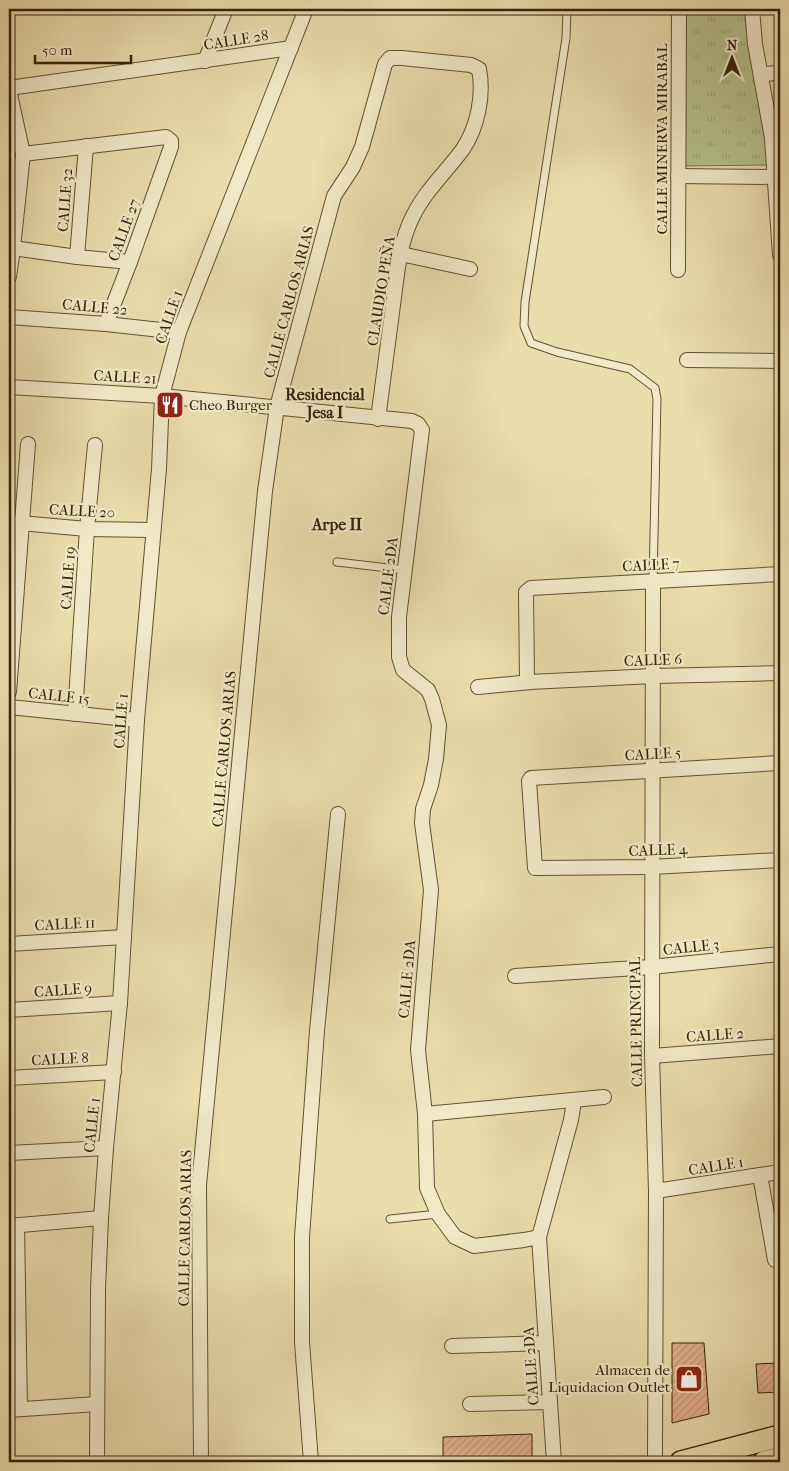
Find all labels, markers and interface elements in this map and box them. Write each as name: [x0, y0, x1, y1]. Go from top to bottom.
street label: CALLE 28: [202, 26, 270, 54]
scale bar: [35, 32, 131, 64]
north arrow: [706, 32, 756, 82]
text: N: [727, 37, 738, 54]
text: 50 m: [42, 41, 73, 59]
street label: CALLE MINERVA MIRABAL: [653, 44, 671, 234]
street label: CALLE 32: [54, 167, 76, 233]
street label: CALLE 27: [104, 196, 144, 264]
street label: CALLE CARLOS ARIAS: [260, 224, 318, 380]
street label: CLAUDIO PEÑA: [363, 234, 399, 347]
street label: CALLE 1: [151, 288, 187, 346]
street label: CALLE 22: [62, 295, 129, 319]
street label: CALLE 21: [93, 366, 157, 388]
district label: Residencial Jesa I: [285, 385, 365, 423]
restaurant icon: Cheo Burger: [155, 390, 185, 420]
place label: Cheo Burger: [189, 396, 273, 414]
street label: CALLE 20: [48, 500, 116, 522]
district label: Arpe II: [311, 515, 363, 535]
street label: CALLE 2DA: [374, 536, 402, 616]
street label: CALLE 19: [57, 546, 79, 610]
street label: CALLE 7: [622, 555, 680, 575]
street label: CALLE 6: [624, 650, 683, 670]
street label: CALLE CARLOS ARIAS: [208, 670, 240, 828]
street label: CALLE 15: [27, 684, 91, 708]
street label: CALLE 1: [110, 693, 132, 749]
street label: CALLE 5: [624, 744, 682, 764]
street label: CALLE 4: [628, 840, 689, 860]
street label: CALLE 11: [34, 913, 96, 935]
street label: CALLE 3: [662, 935, 720, 959]
street label: CALLE 2DA: [395, 939, 419, 1019]
street label: CALLE PRINCIPAL: [626, 957, 646, 1087]
street label: CALLE 9: [33, 979, 93, 1001]
street label: CALLE 2: [685, 1024, 745, 1046]
street label: CALLE 8: [31, 1049, 89, 1069]
street label: CALLE 1: [80, 1096, 104, 1154]
street label: CALLE CARLOS ARIAS: [175, 1149, 195, 1307]
street label: CALLE 1: [687, 1153, 745, 1179]
street label: CALLE 2DA: [519, 1326, 543, 1406]
place label: Almacen de Liquidacion Outlet: [548, 1361, 671, 1396]
shop icon: Almacen de Liquidacion Outlet: [674, 1364, 704, 1394]

